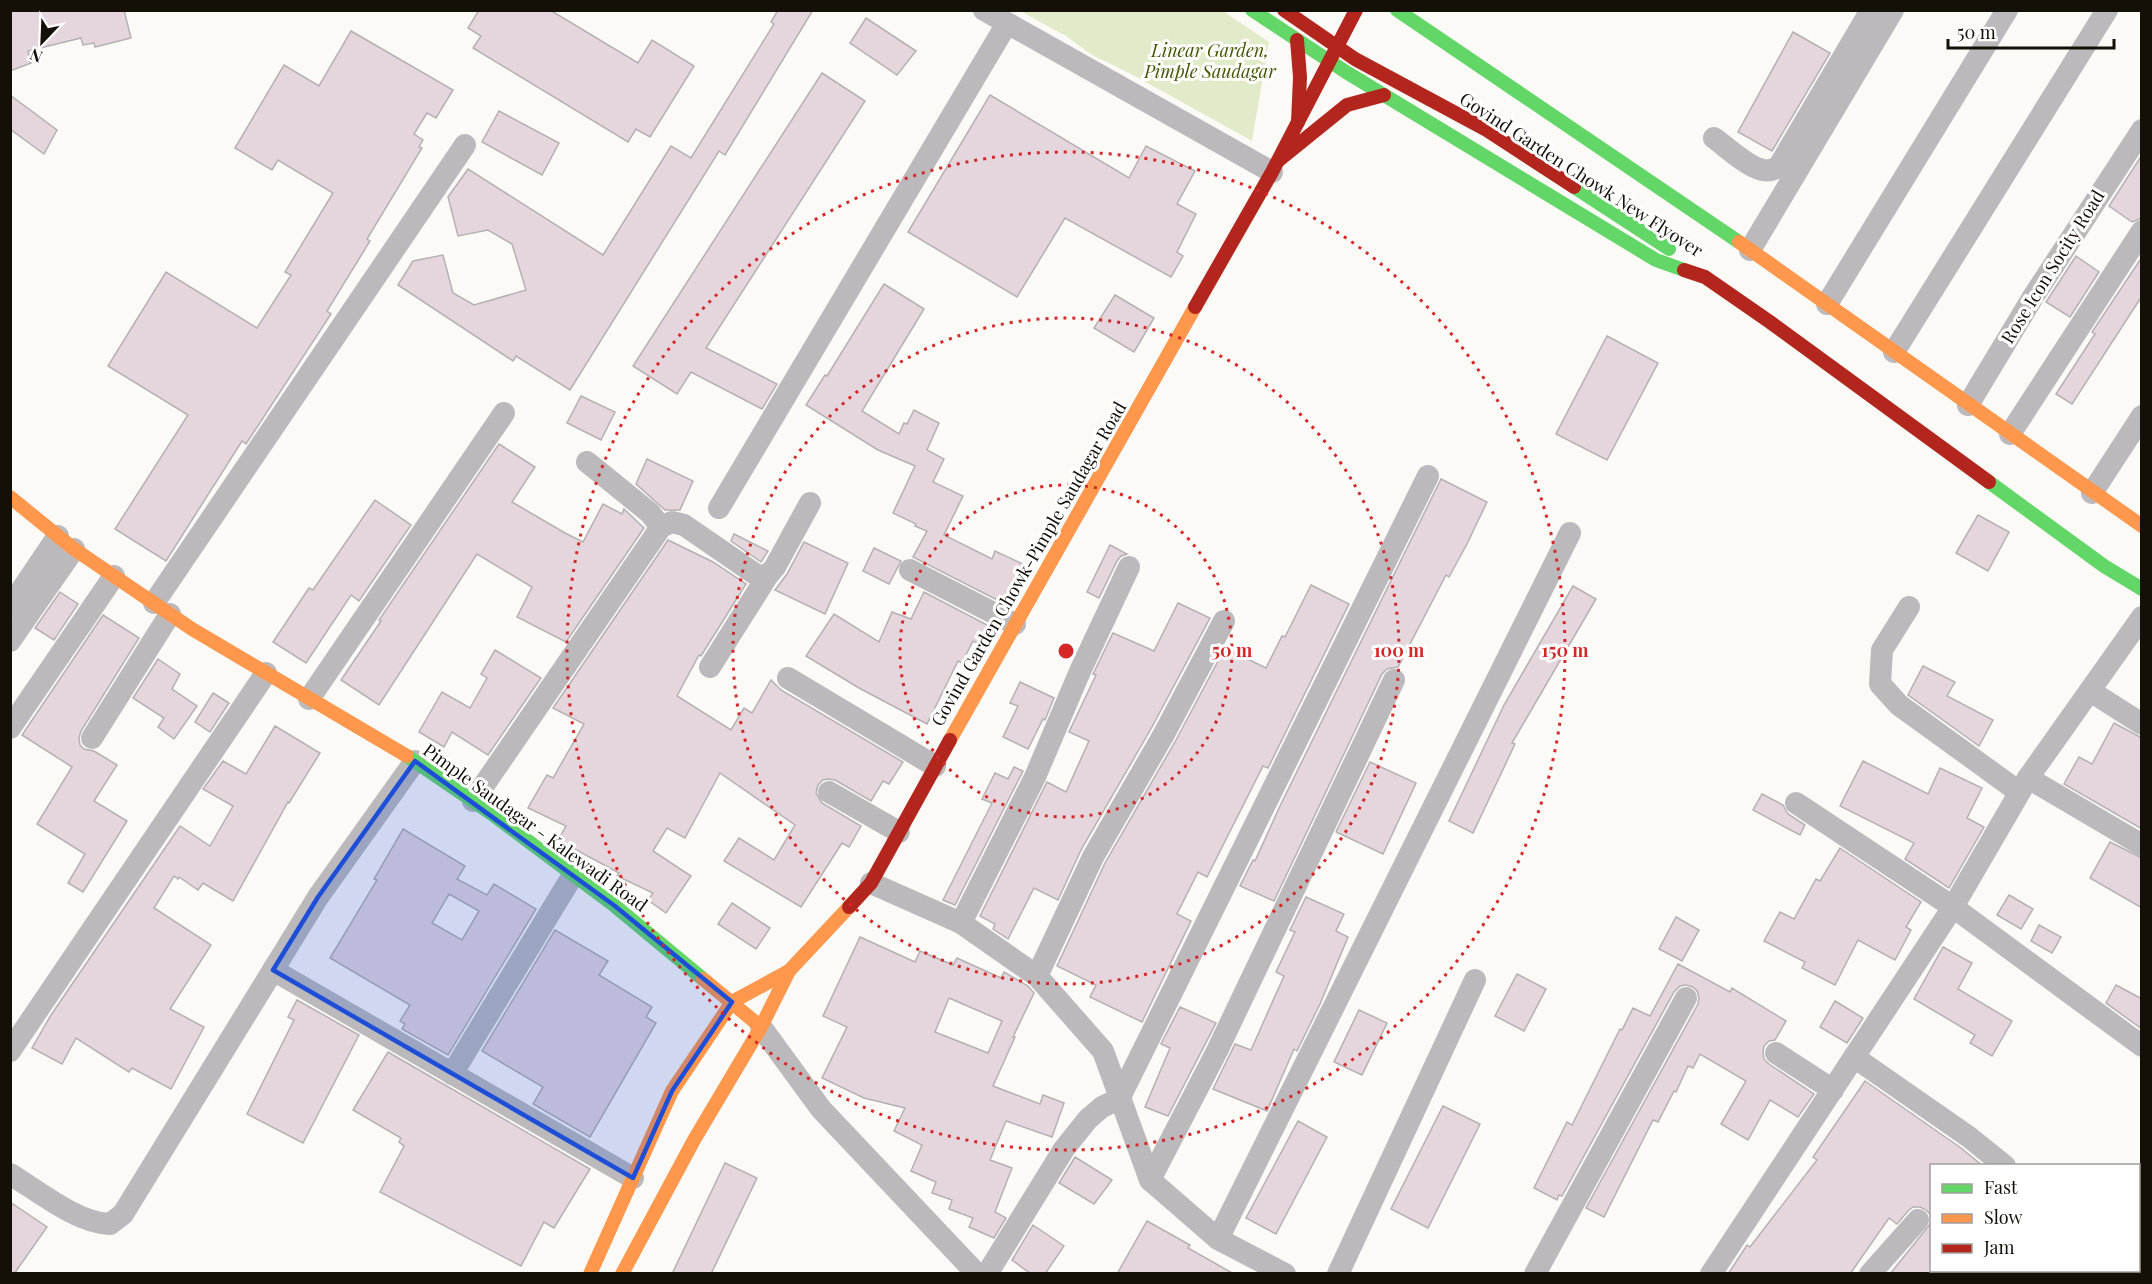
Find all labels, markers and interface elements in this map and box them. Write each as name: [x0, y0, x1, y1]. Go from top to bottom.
north arrow: [12, 12, 72, 72]
scale bar: [1948, 12, 2114, 50]
text: 50 m: [1957, 20, 1996, 44]
park label: Linear Garden, Pimple Saudagar: [1143, 38, 1277, 83]
text: N: [26, 44, 45, 68]
street label: Govind Garden Chowk New Flyover: [1455, 86, 1708, 262]
street label: Rose Icon Socity Road: [1995, 185, 2109, 348]
street label: Govind Garden Chowk-Pimple Saudagar Road: [925, 396, 1132, 730]
text: 50 m: [1212, 638, 1253, 662]
text: 100 m: [1374, 638, 1425, 662]
text: 150 m: [1541, 638, 1589, 662]
centre of rings: [1056, 641, 1076, 661]
street label: Pimple Saudagar - Kalewadi Road: [419, 738, 653, 917]
legend: [1930, 1164, 2140, 1272]
text: Fast: [1984, 1175, 2018, 1199]
text: Slow: [1984, 1205, 2022, 1229]
text: Jam: [1983, 1235, 2014, 1259]

